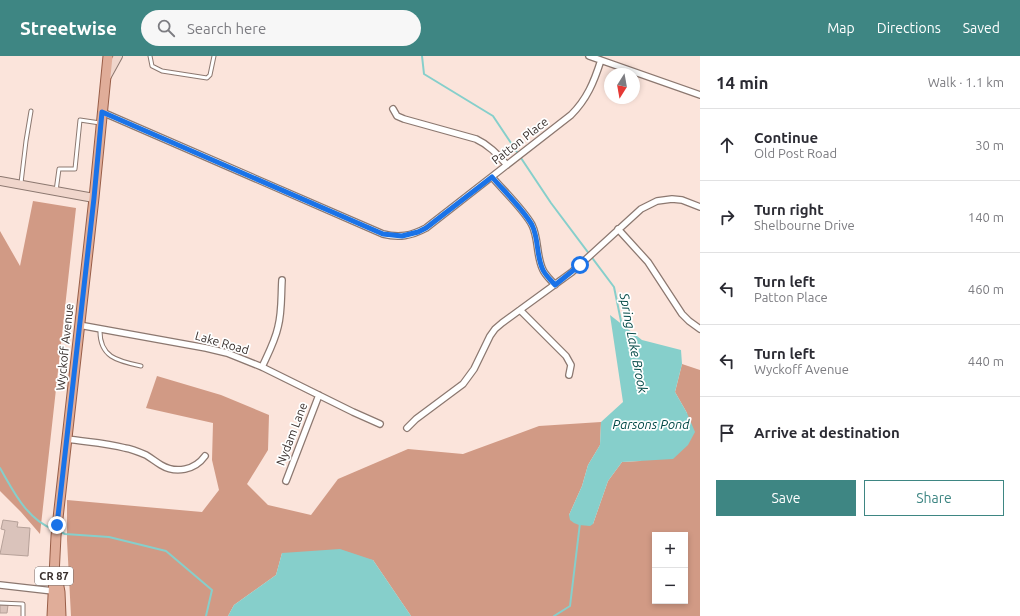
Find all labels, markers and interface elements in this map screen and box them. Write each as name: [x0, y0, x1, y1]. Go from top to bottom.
search box: [141, 10, 421, 46]
text: Streetwise: [20, 17, 117, 39]
icon: search: [155, 17, 177, 39]
text: Search here: [187, 20, 266, 37]
text: Map: [827, 20, 855, 36]
text: Directions: [877, 20, 941, 36]
text: Saved: [963, 20, 1000, 36]
north arrow: [604, 68, 640, 104]
text: 14 min: [716, 73, 769, 92]
text: Walk · 1.1 km: [928, 75, 1004, 89]
street label: Patton Place: [489, 115, 550, 167]
text: Continue: [754, 129, 818, 146]
icon: ahead: [716, 134, 738, 156]
text: 30 m: [975, 138, 1004, 152]
text: Old Post Road: [754, 146, 837, 160]
text: Turn right: [754, 201, 824, 218]
icon: right: [716, 206, 738, 228]
text: 140 m: [968, 210, 1004, 224]
text: Shelbourne Drive: [754, 218, 855, 232]
route start: [571, 256, 589, 274]
text: Turn left: [754, 273, 815, 290]
icon: left: [716, 278, 738, 300]
text: 460 m: [968, 282, 1004, 296]
text: Patton Place: [754, 290, 828, 304]
water label: Spring Lake Brook: [617, 291, 651, 395]
street label: Wyckoff Avenue: [53, 303, 76, 391]
street label: Lake Road: [194, 329, 250, 356]
text: Turn left: [754, 345, 815, 362]
icon: left: [716, 350, 738, 372]
text: 440 m: [968, 354, 1004, 368]
text: Wyckoff Avenue: [754, 362, 849, 376]
street label: Nydam Lane: [274, 401, 309, 467]
water label: Parsons Pond: [613, 417, 690, 431]
icon: arrive: [716, 422, 738, 444]
text: Arrive at destination: [754, 424, 900, 441]
button: Save: [716, 480, 856, 516]
button: Share: [864, 480, 1004, 516]
route end: [48, 516, 66, 534]
map controls: [652, 532, 688, 604]
button: +: [652, 532, 688, 568]
road number: CR 87: [35, 567, 73, 585]
button: −: [652, 568, 688, 604]

